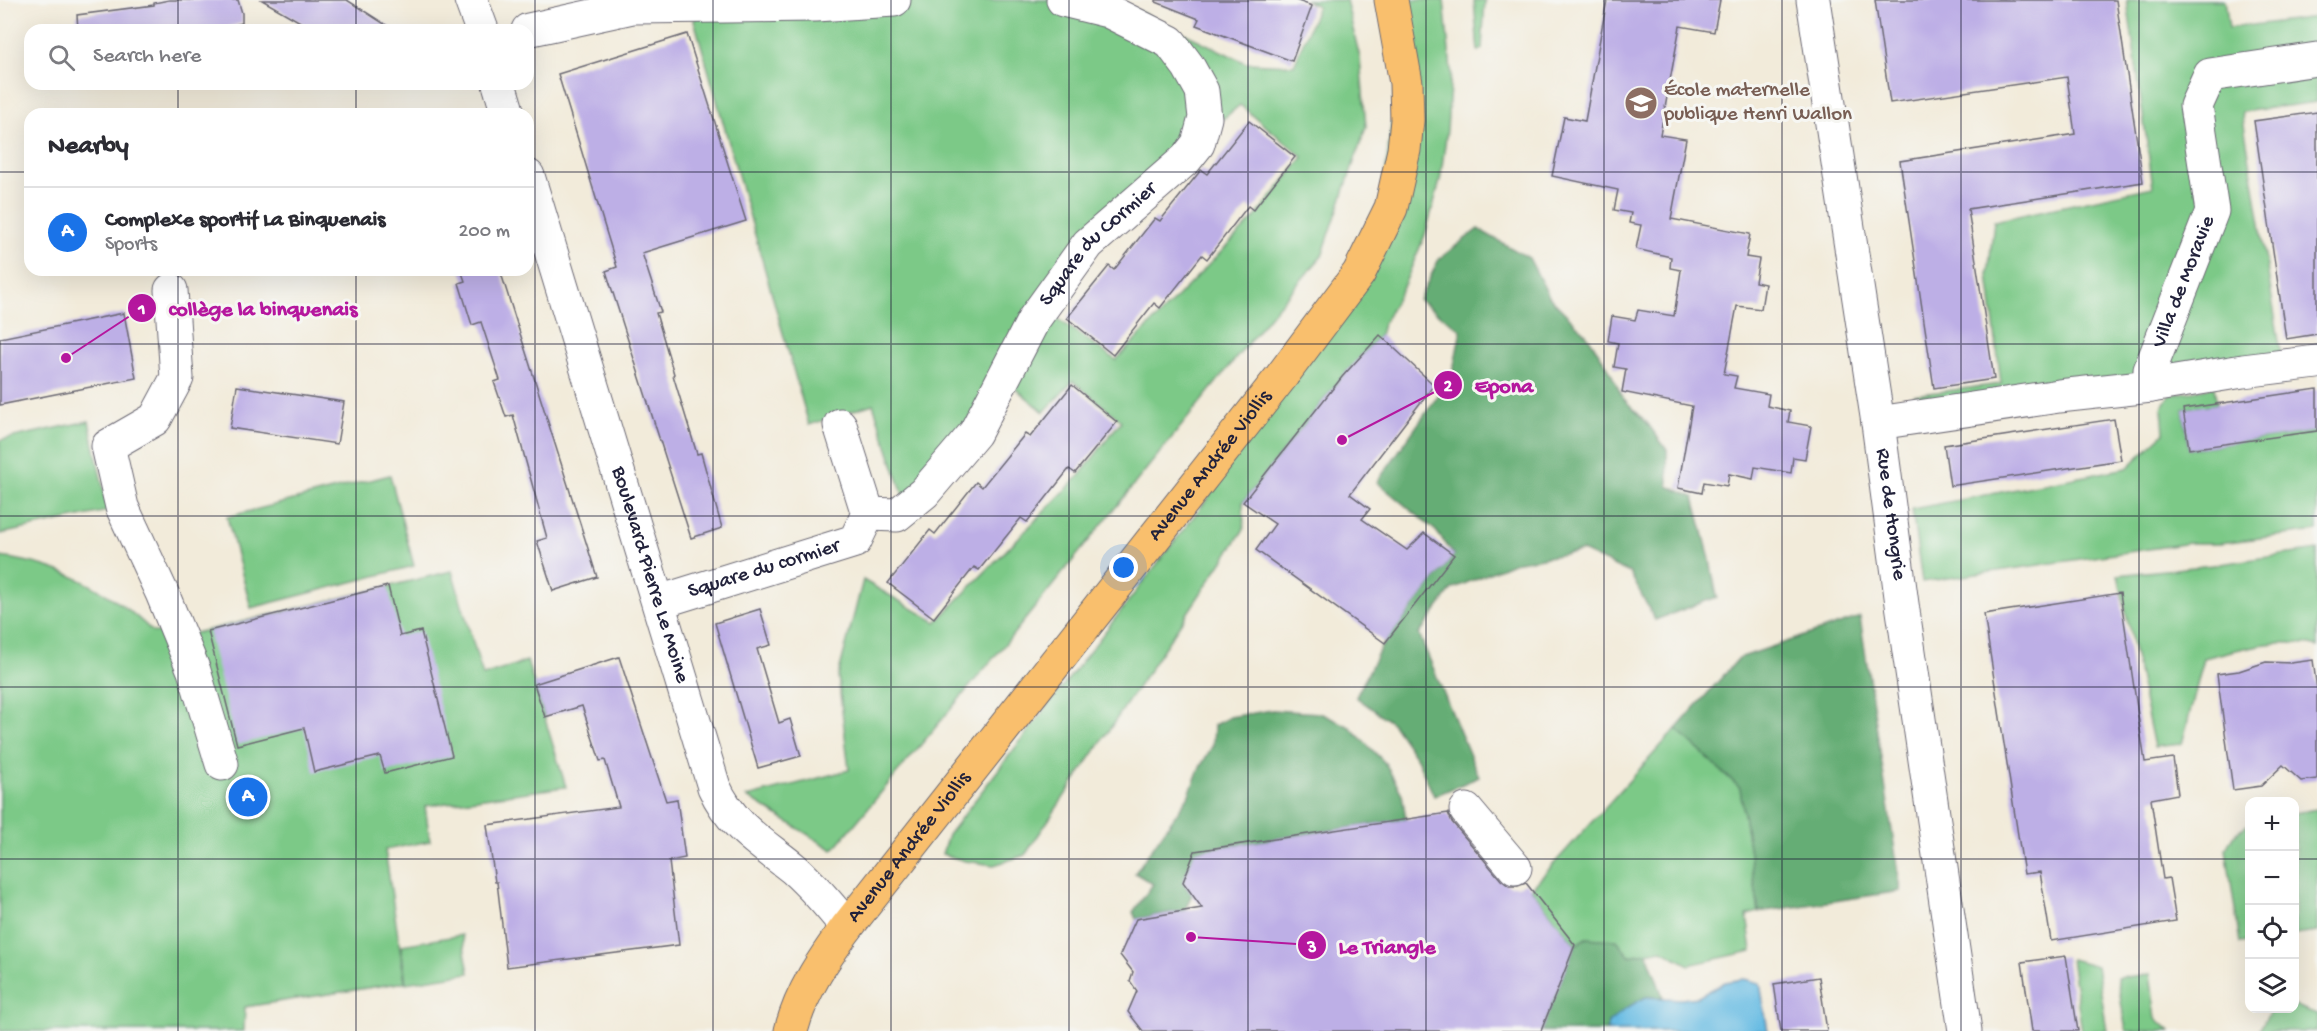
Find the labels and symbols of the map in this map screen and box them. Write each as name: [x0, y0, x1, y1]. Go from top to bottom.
place label: École maternelle publique Henri Wallon: [1663, 79, 1852, 128]
school or university icon: École maternelle publique Henri Wallon: [1623, 85, 1659, 121]
street label: Square du Cormier: [1034, 176, 1163, 312]
street label: Villa de Moravie: [2147, 211, 2222, 353]
callout: collège la binquenais: [127, 288, 369, 328]
text: collège la binquenais: [169, 298, 359, 324]
text: 1: [137, 300, 146, 321]
callout: Epona: [1433, 365, 1545, 405]
text: Epona: [1475, 375, 1535, 401]
text: 2: [1444, 377, 1453, 398]
street label: Avenue Andrée Viollis: [1143, 384, 1279, 547]
street label: Rue de Hongrie: [1869, 447, 1911, 583]
street label: Boulevard Pierre Le Moine: [604, 463, 694, 687]
street label: Square du cormier: [685, 534, 844, 605]
your location: [1109, 553, 1138, 582]
street label: Avenue Andrée Viollis: [842, 766, 978, 928]
pin: A: [228, 774, 268, 820]
callout: Le Triangle: [1297, 925, 1448, 965]
text: Le Triangle: [1338, 936, 1436, 962]
text: 3: [1306, 938, 1317, 959]

